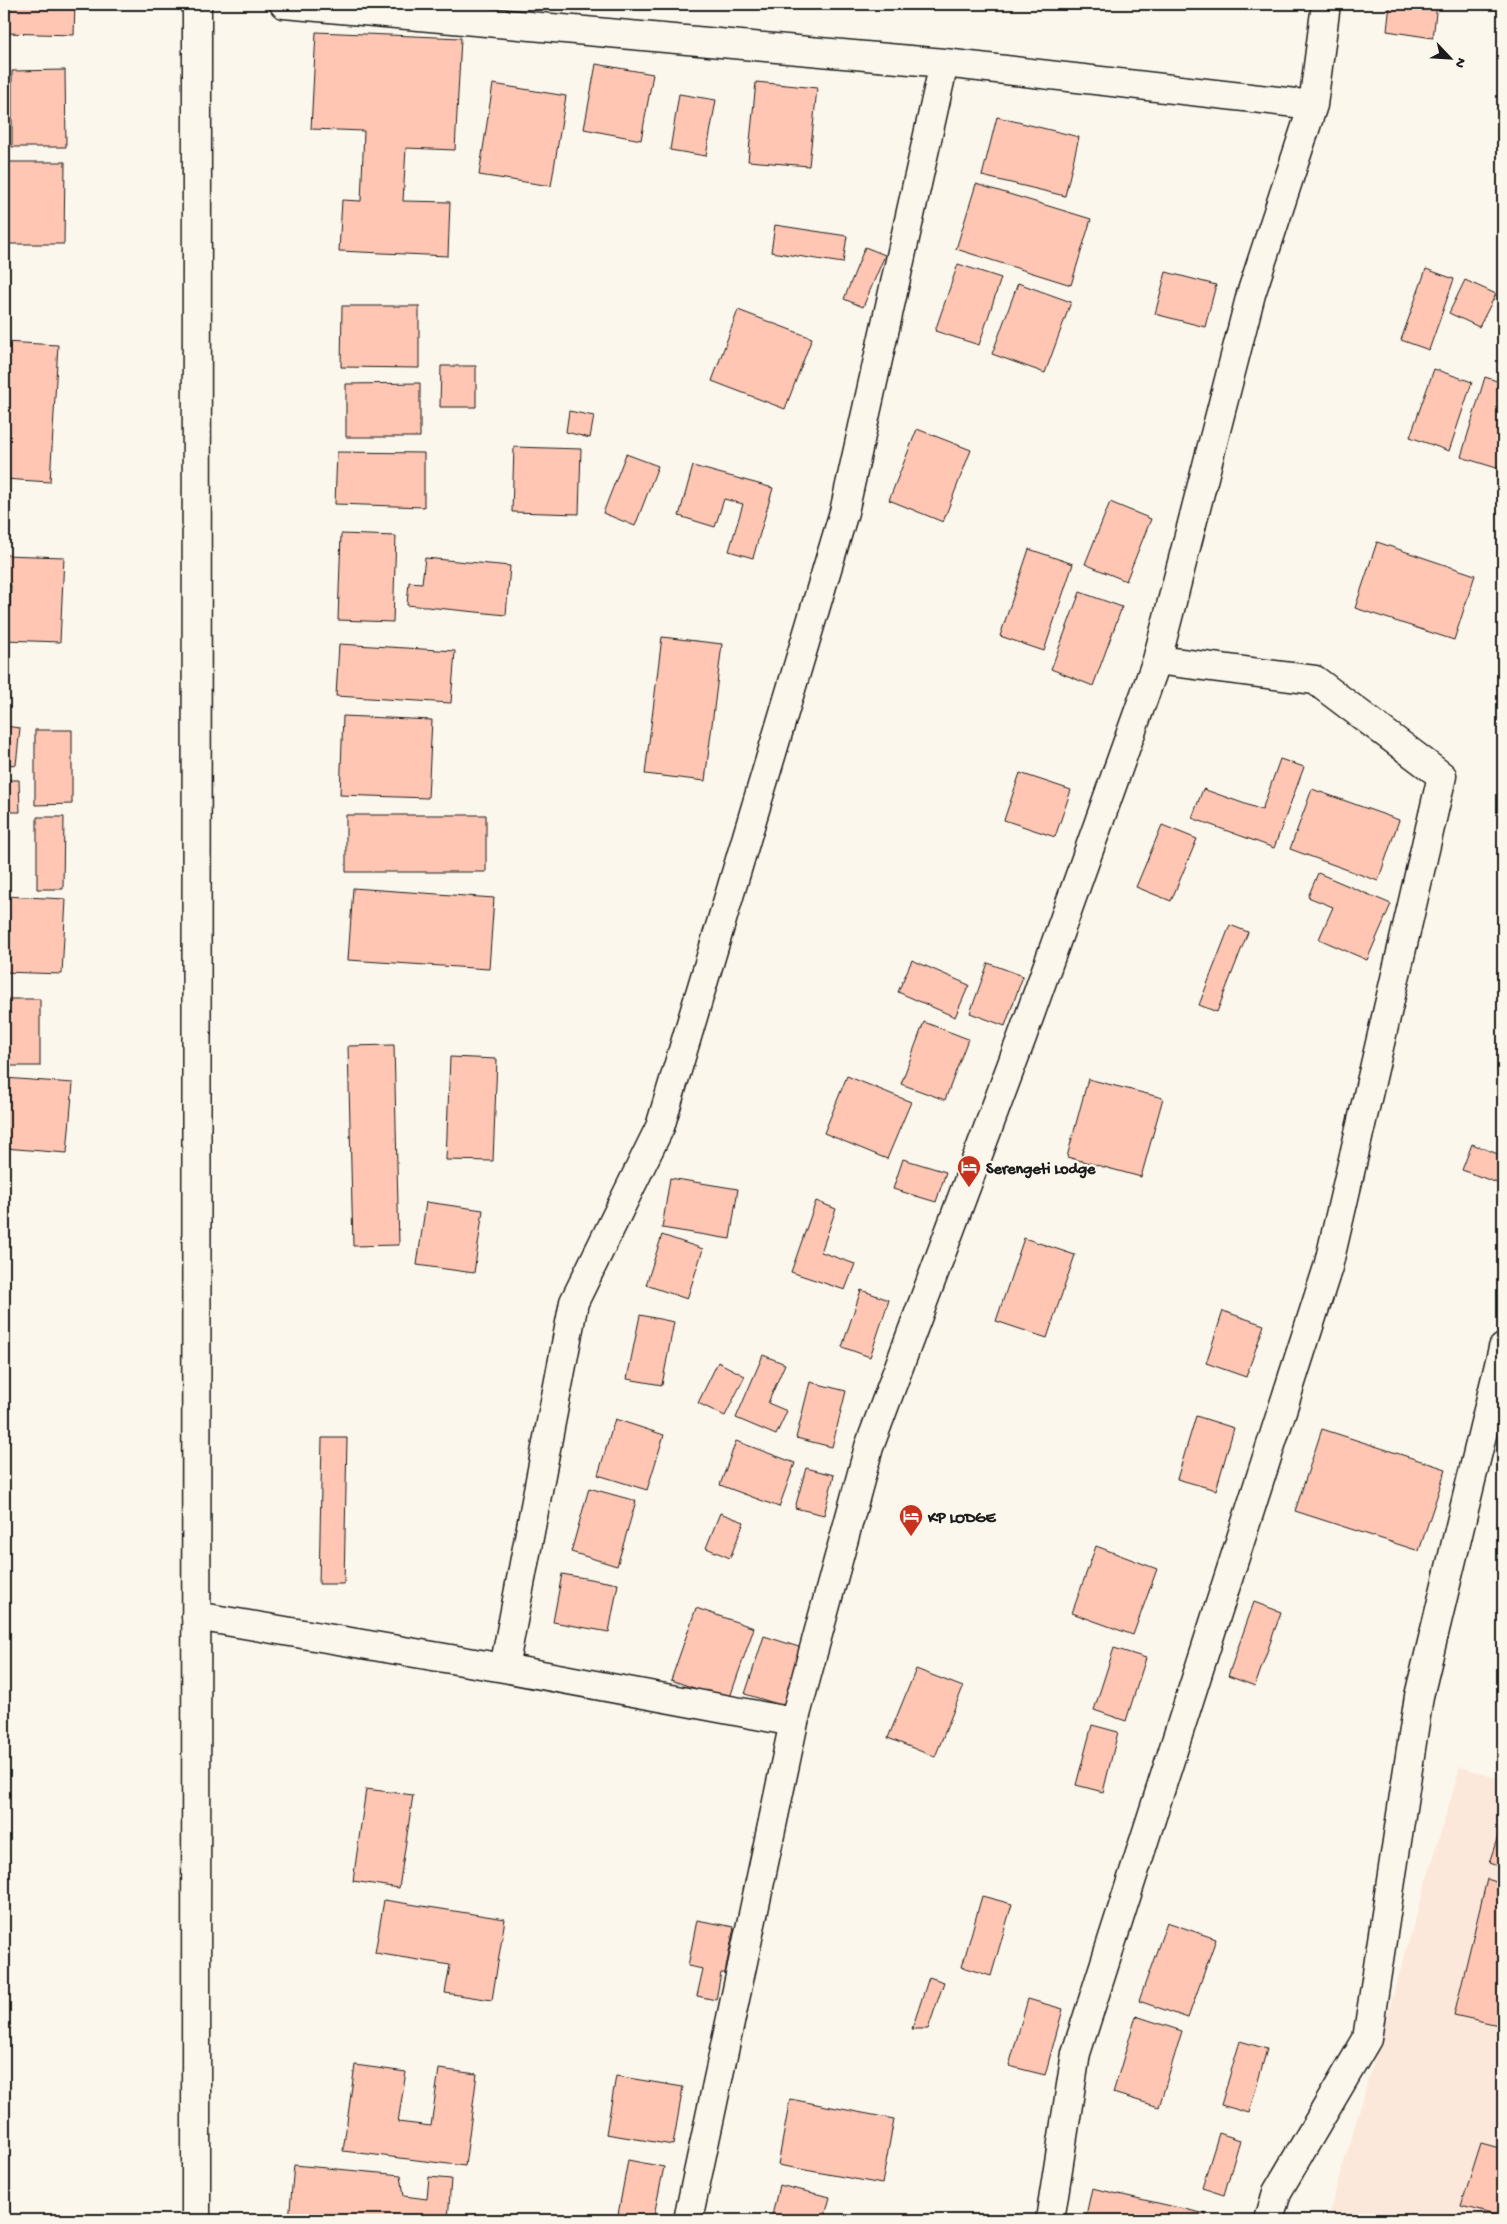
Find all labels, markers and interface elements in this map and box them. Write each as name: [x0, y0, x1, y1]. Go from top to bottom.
north arrow: [1424, 32, 1474, 82]
text: N: [1450, 55, 1469, 70]
hotel icon: Serengeti Lodge: [956, 1154, 982, 1188]
place label: Serengeti Lodge: [986, 1161, 1096, 1180]
hotel icon: KP LODGE: [898, 1503, 924, 1537]
place label: KP LODGE: [927, 1510, 996, 1529]

